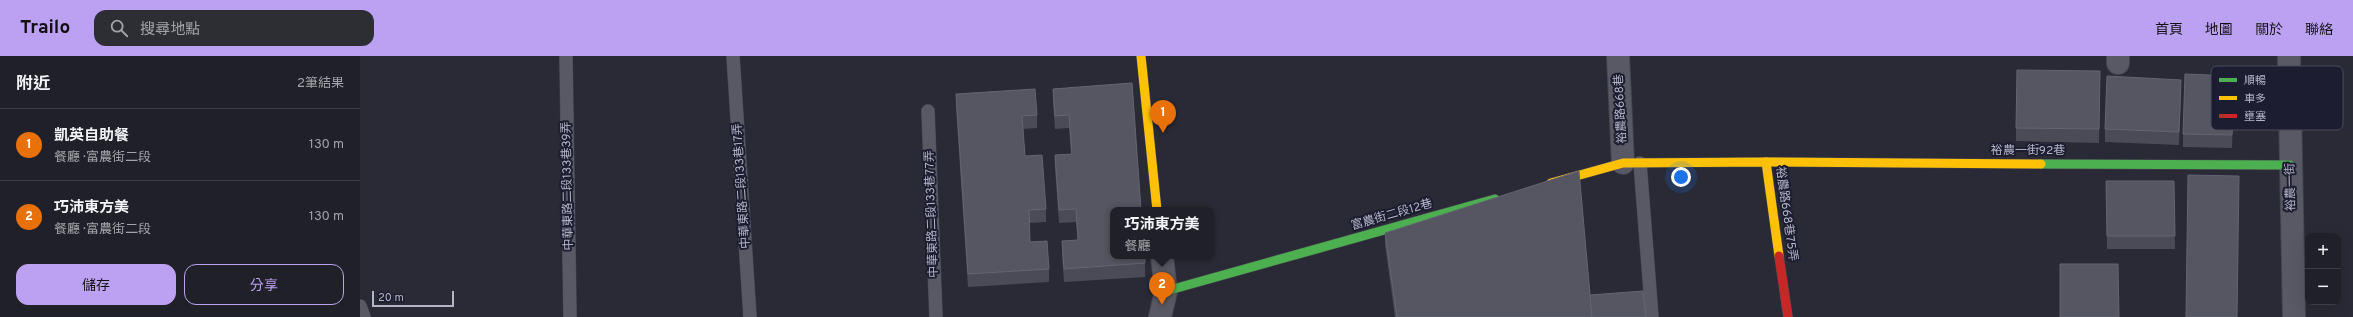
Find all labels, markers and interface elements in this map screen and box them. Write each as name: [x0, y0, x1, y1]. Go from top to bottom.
search box: [94, 10, 374, 46]
text: Trailo: [20, 16, 70, 40]
icon: search: [108, 17, 130, 39]
text: 搜尋地點: [140, 21, 200, 40]
text: 首頁: [2155, 22, 2183, 39]
text: 地圖: [2205, 22, 2233, 39]
text: 關於: [2255, 22, 2283, 39]
text: 聯絡: [2305, 22, 2333, 39]
legend: [2211, 66, 2343, 130]
text: 附近: [16, 74, 50, 96]
street label: 裕農路668巷: [1611, 74, 1631, 144]
text: 順暢: [2244, 74, 2266, 88]
text: 2筆結果: [297, 76, 344, 92]
text: 車多: [2244, 92, 2266, 106]
pin: 1: [1150, 100, 1176, 133]
text: 壅塞: [2244, 110, 2266, 124]
street label: 中華東路二段133巷39弄: [559, 121, 577, 251]
street label: 中華東路二段133巷17弄: [730, 123, 754, 249]
text: 凱英自助餐: [54, 127, 129, 146]
text: 1: [26, 137, 32, 153]
text: 130 m: [309, 137, 344, 153]
street label: 裕農一街92巷: [1991, 143, 2065, 159]
text: 餐廳 · 富農街二段: [54, 150, 151, 166]
street label: 中華東路二段133巷77弄: [922, 150, 942, 278]
street label: 裕農一街: [2283, 163, 2299, 211]
street label: 裕農路668巷75弄: [1771, 166, 1801, 262]
your location: [1671, 167, 1691, 187]
street label: 富農街二段12巷: [1350, 196, 1434, 234]
text: 巧沛東方美: [54, 199, 129, 218]
popup: [1110, 207, 1214, 259]
text: 2: [25, 209, 33, 225]
text: 130 m: [309, 209, 344, 225]
text: 巧沛東方美: [1124, 216, 1200, 235]
text: 餐廳 · 富農街二段: [54, 222, 151, 238]
map controls: [2305, 233, 2341, 305]
button: +: [2305, 233, 2341, 269]
text: 餐廳: [1124, 239, 1151, 255]
button: 儲存: [16, 264, 176, 305]
button: 分享: [184, 264, 344, 305]
button: −: [2305, 269, 2341, 305]
pin: 2: [1149, 272, 1175, 305]
scale bar: [372, 289, 454, 308]
text: 20 m: [378, 291, 404, 305]

